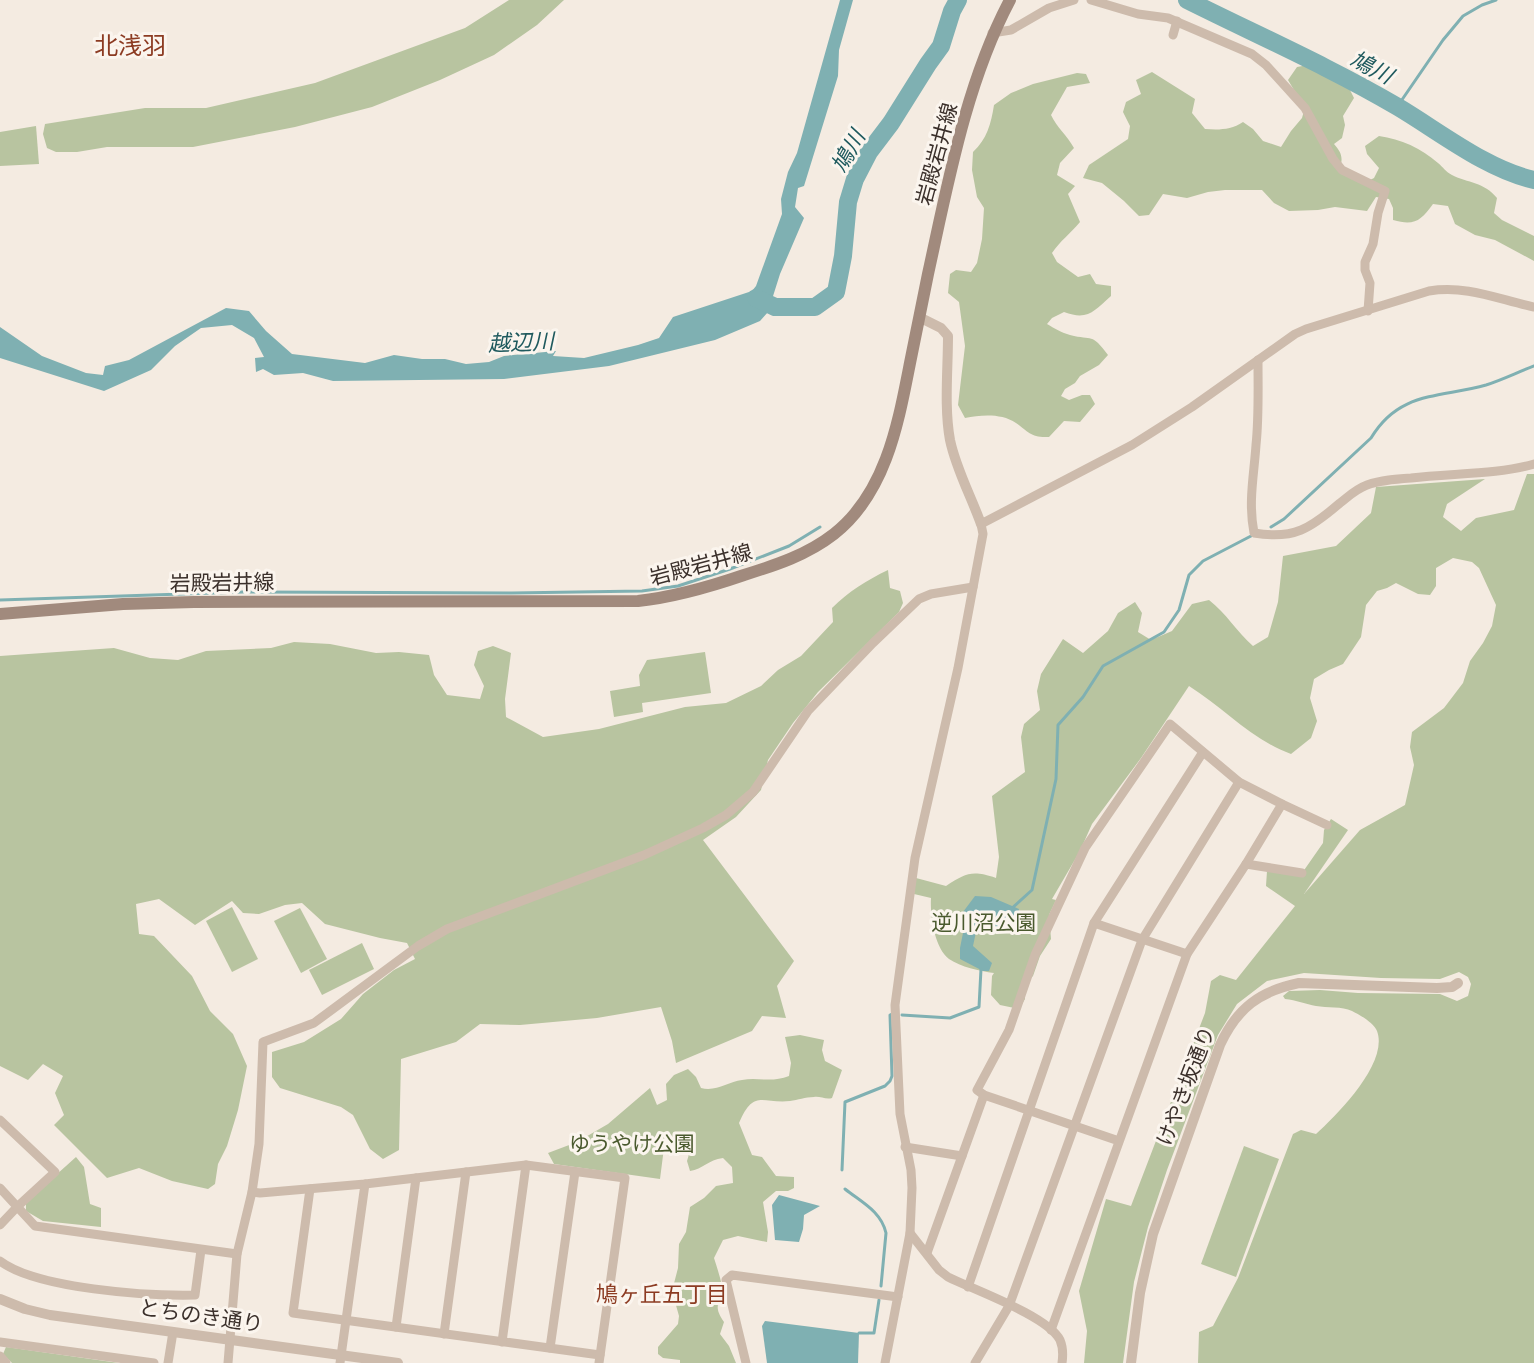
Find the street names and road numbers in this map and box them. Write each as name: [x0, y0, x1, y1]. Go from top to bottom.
street label: 岩殿岩井線: [911, 100, 963, 208]
street label: 岩殿岩井線: [647, 539, 755, 591]
street label: 岩殿岩井線: [169, 569, 275, 597]
street label: けやき坂通り: [1151, 1023, 1221, 1149]
street label: とちのき通り: [137, 1294, 265, 1338]

